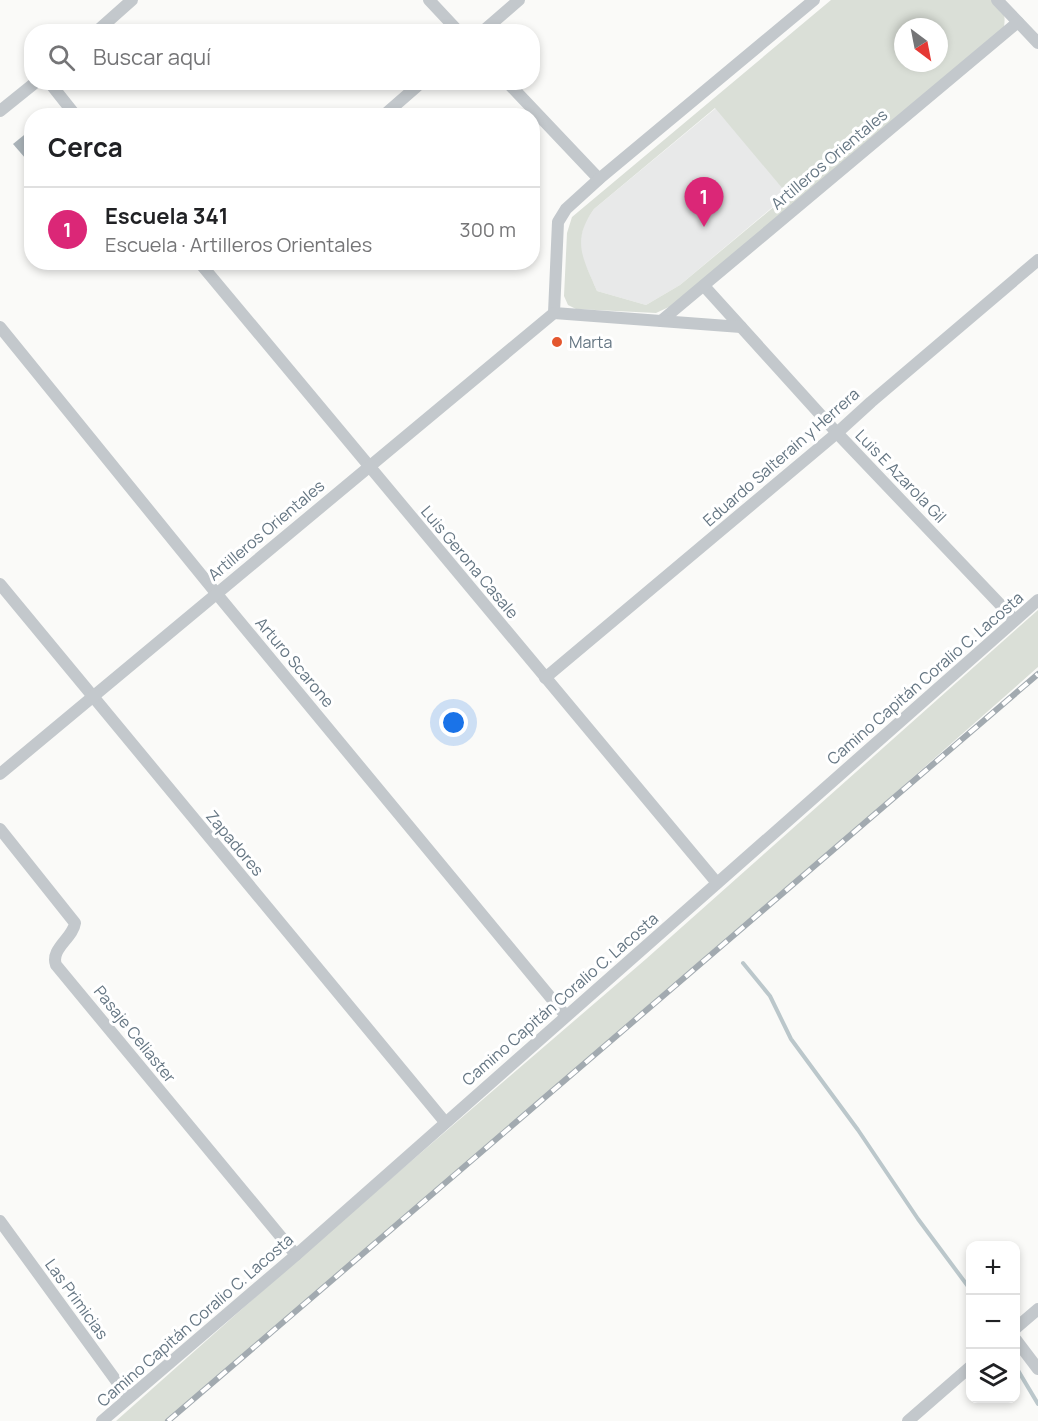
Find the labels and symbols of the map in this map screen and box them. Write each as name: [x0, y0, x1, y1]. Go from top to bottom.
north arrow: [894, 18, 948, 72]
street label: Artilleros Orientales: [766, 104, 892, 214]
pin: 1: [684, 178, 724, 227]
place label: Marta: [569, 331, 612, 353]
marker: Marta: [550, 335, 564, 349]
street label: Eduardo Salterain y Herrera: [698, 383, 864, 531]
street label: Luis E Azarola Gil: [851, 424, 951, 528]
street label: Artilleros Orientales: [203, 475, 329, 585]
street label: Luis Gerona Casale: [416, 501, 524, 623]
street label: Camino Capitán Coralio C. Lacosta: [822, 587, 1028, 769]
street label: Arturo Scarone: [251, 612, 339, 712]
your location: [439, 708, 468, 737]
street label: Zapadores: [201, 806, 269, 880]
street label: Camino Capitán Coralio C. Lacosta: [457, 908, 663, 1090]
street label: Pasaje Celiaster: [89, 981, 181, 1087]
street label: Camino Capitán Coralio C. Lacosta: [92, 1229, 298, 1411]
street label: Las Primicias: [40, 1254, 114, 1344]

